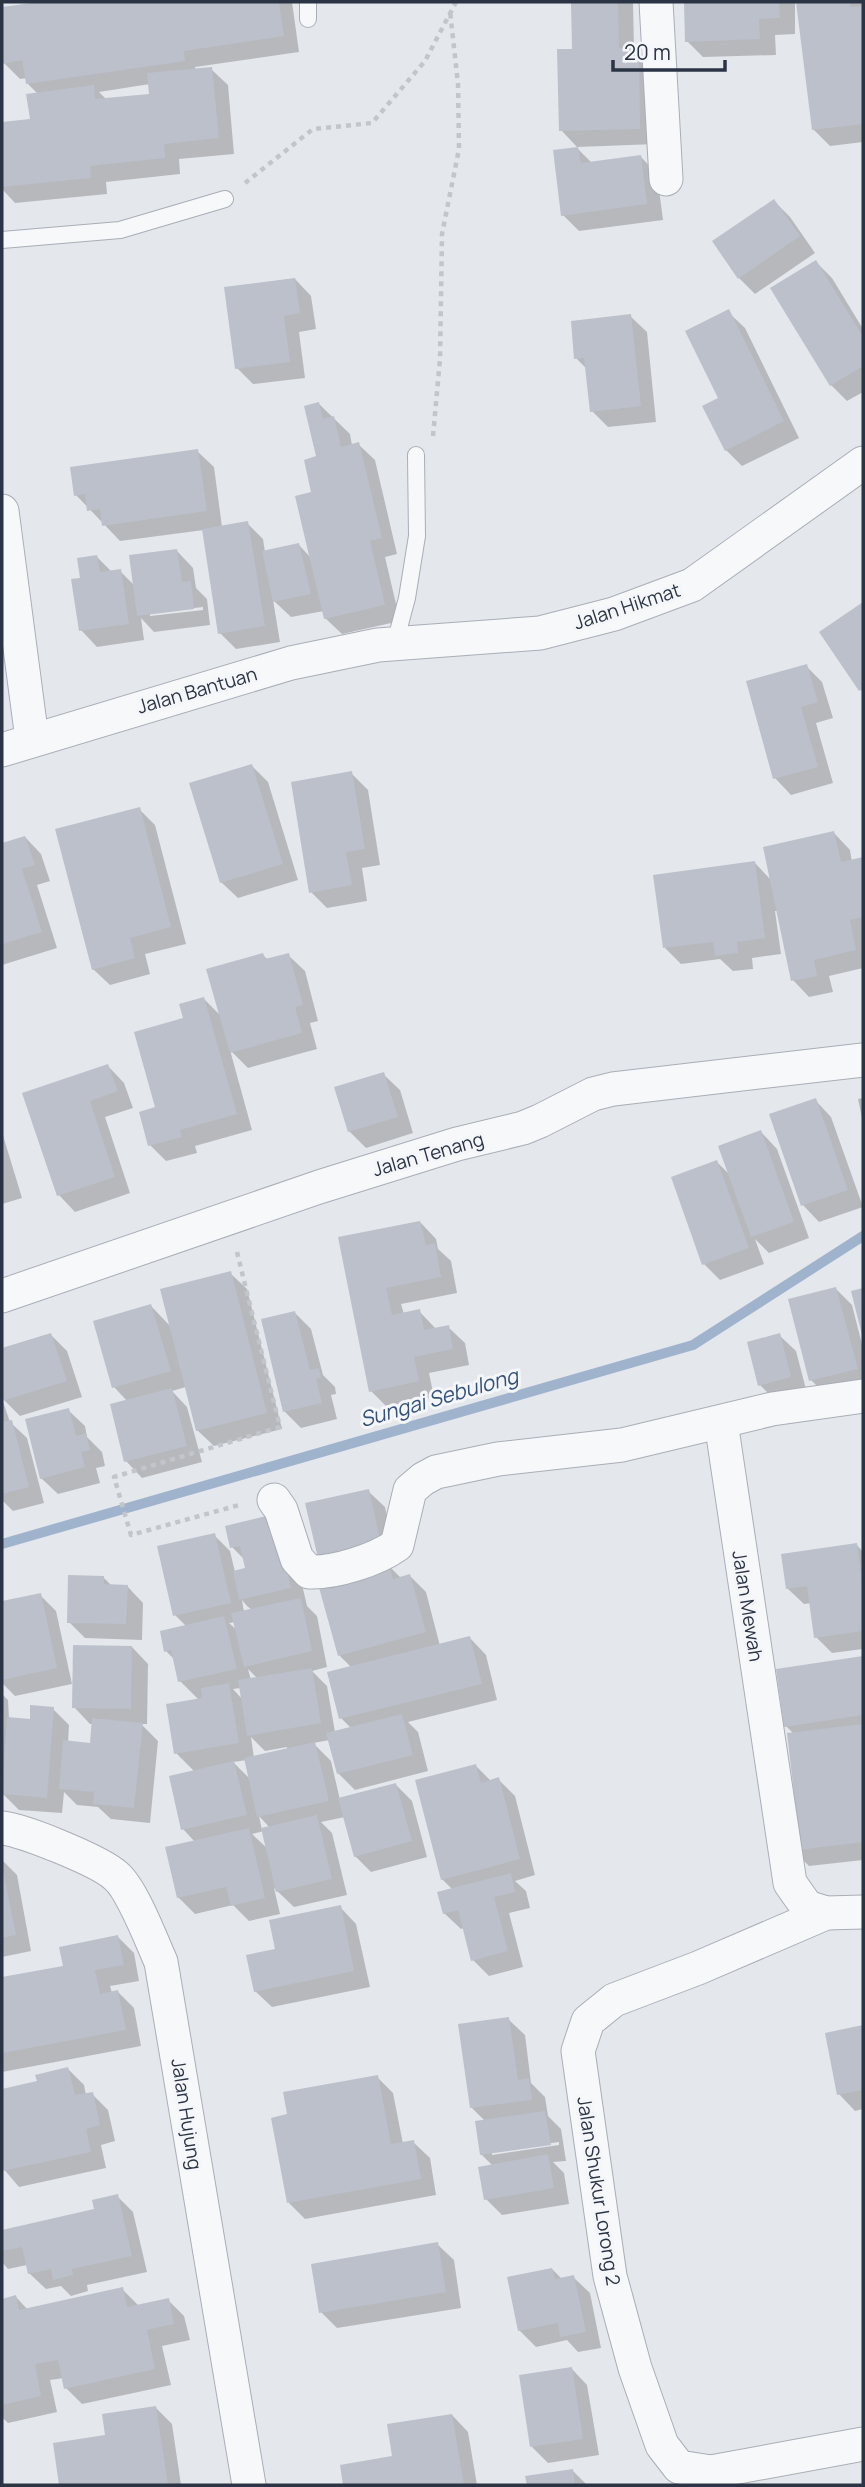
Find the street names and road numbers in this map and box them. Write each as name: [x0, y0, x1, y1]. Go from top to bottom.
street label: Jalan Hikmat: [570, 577, 684, 635]
street label: Jalan Bantuan: [134, 660, 260, 720]
street label: Jalan Tenang: [369, 1126, 487, 1182]
street label: Jalan Mewah: [726, 1549, 770, 1663]
street label: Jalan Hujung: [165, 2057, 209, 2171]
street label: Jalan Shukur Lorong 2: [571, 2095, 627, 2287]

